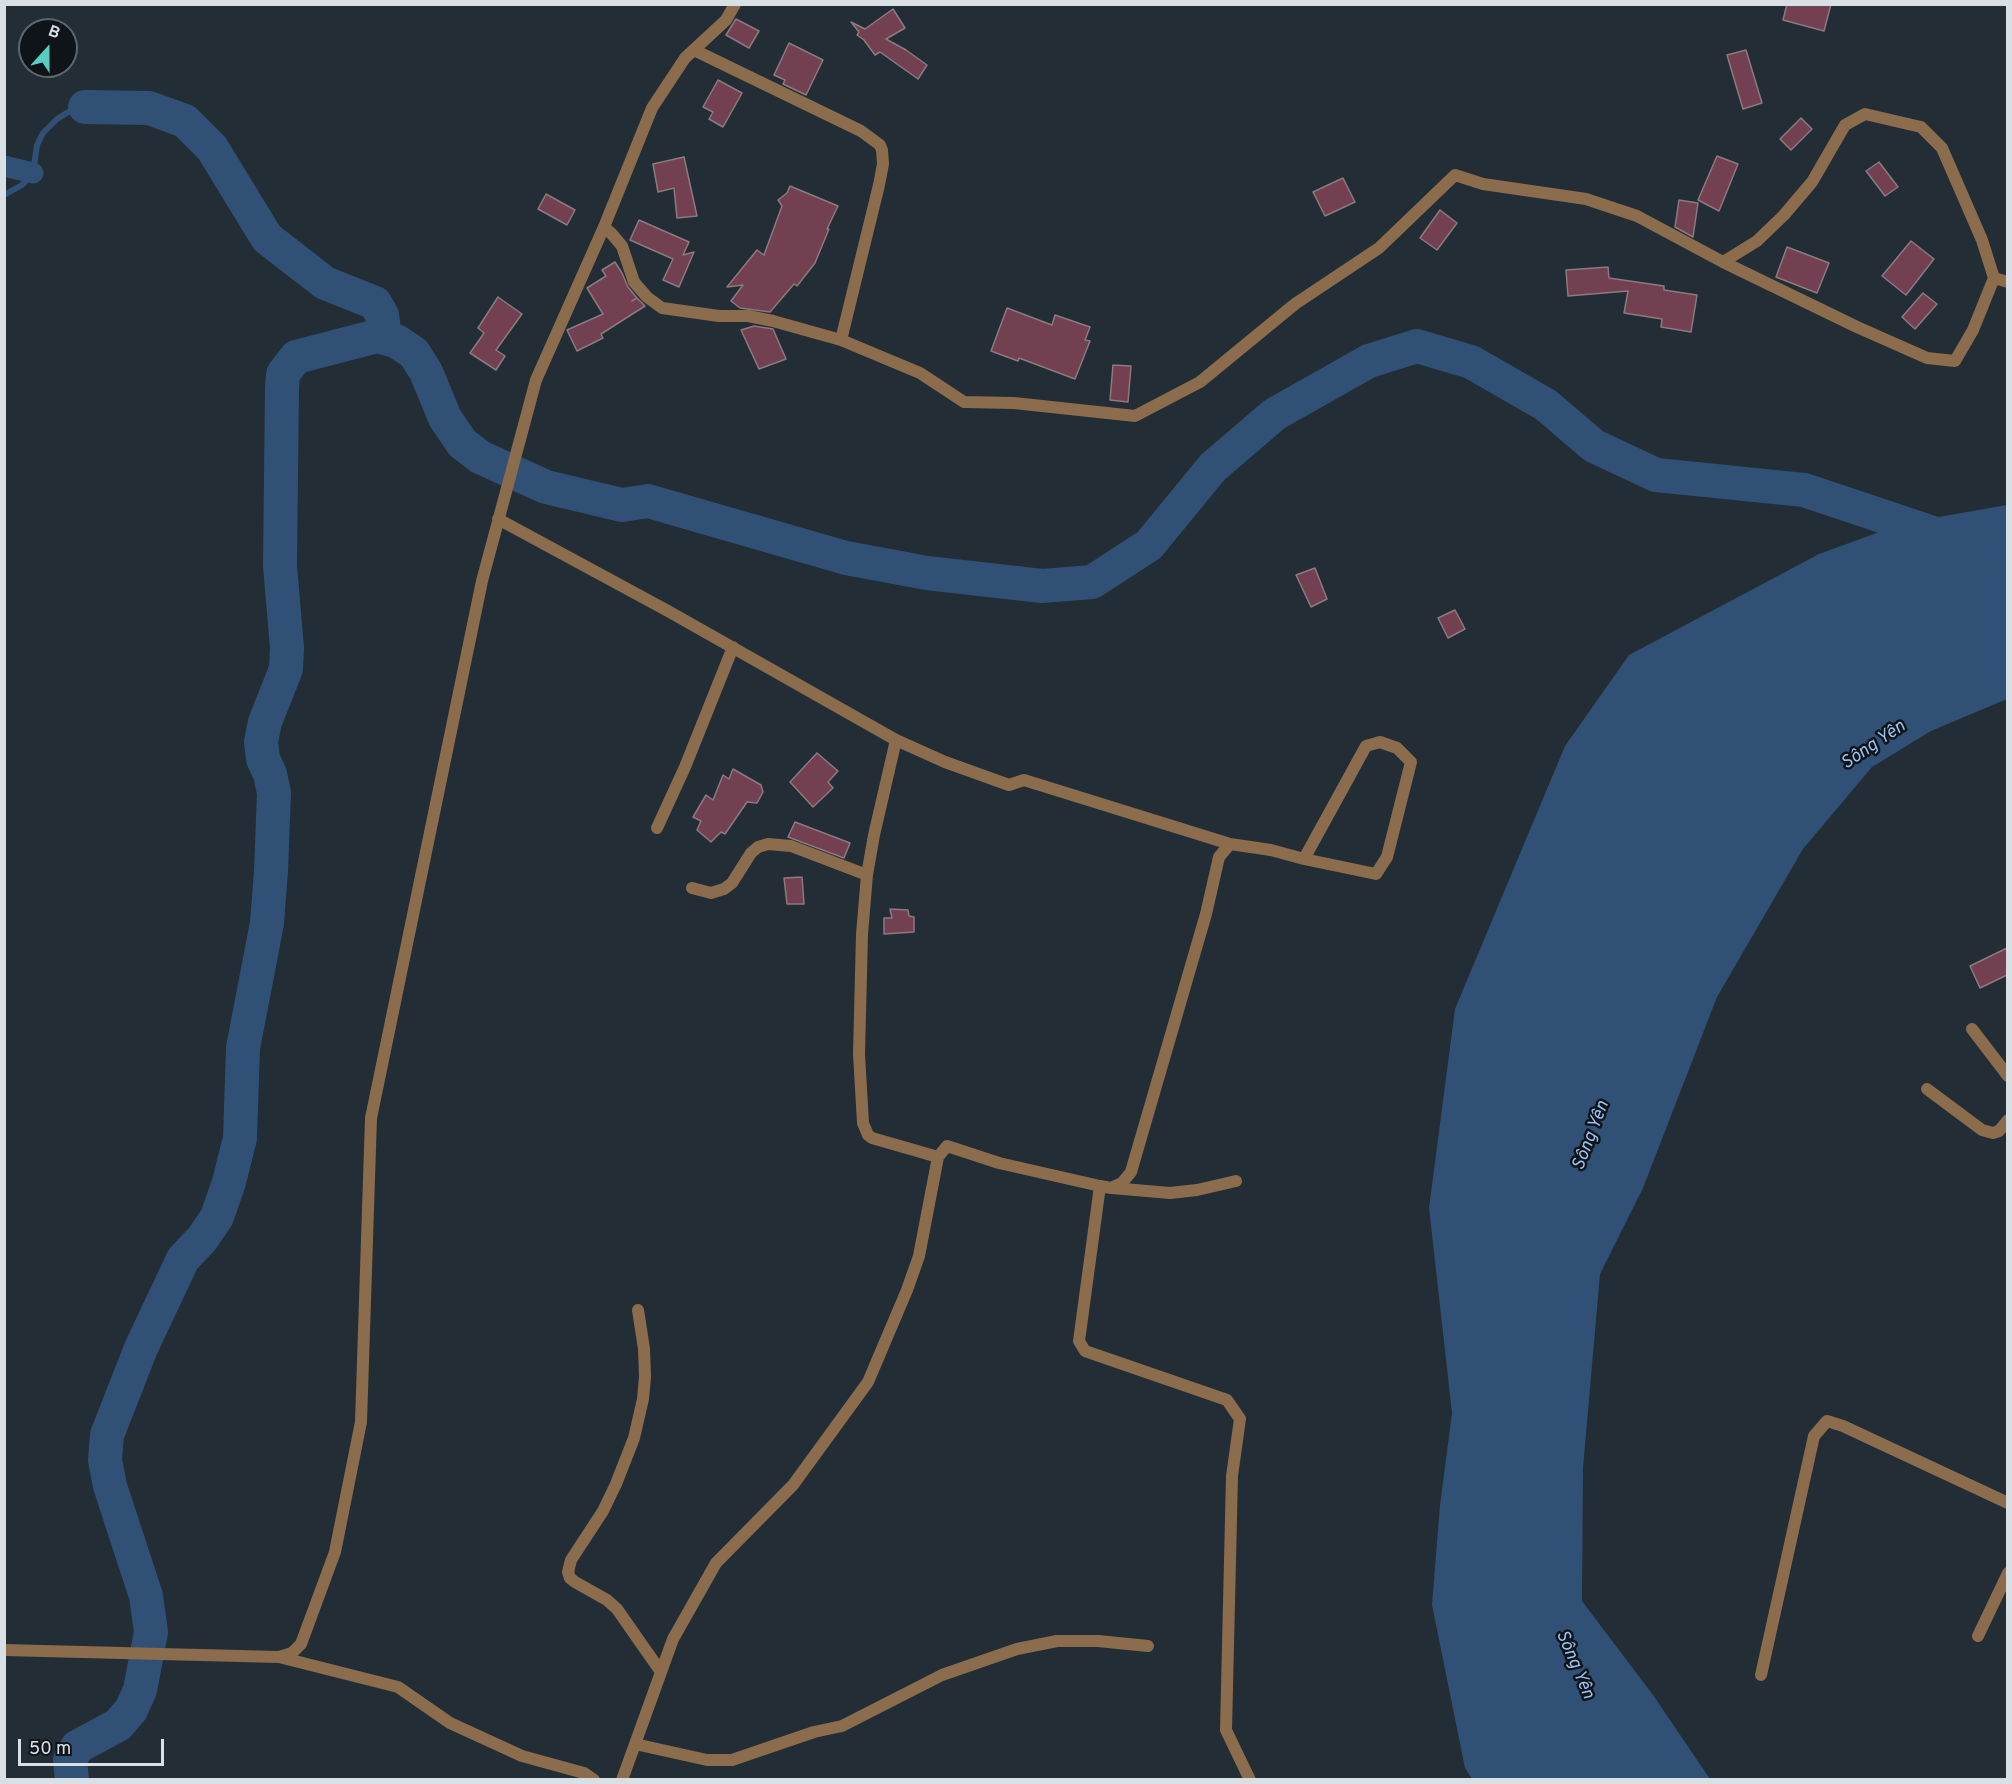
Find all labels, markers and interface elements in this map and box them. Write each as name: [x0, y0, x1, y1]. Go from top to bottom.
north arrow: [18, 18, 78, 78]
text: B: [45, 22, 62, 44]
water label: Sông Yên: [1838, 717, 1910, 775]
water label: Sông Yên: [1569, 1098, 1615, 1174]
water label: Sông Yên: [1550, 1627, 1598, 1703]
scale bar: [21, 1727, 166, 1765]
text: 50 m: [29, 1738, 71, 1761]

